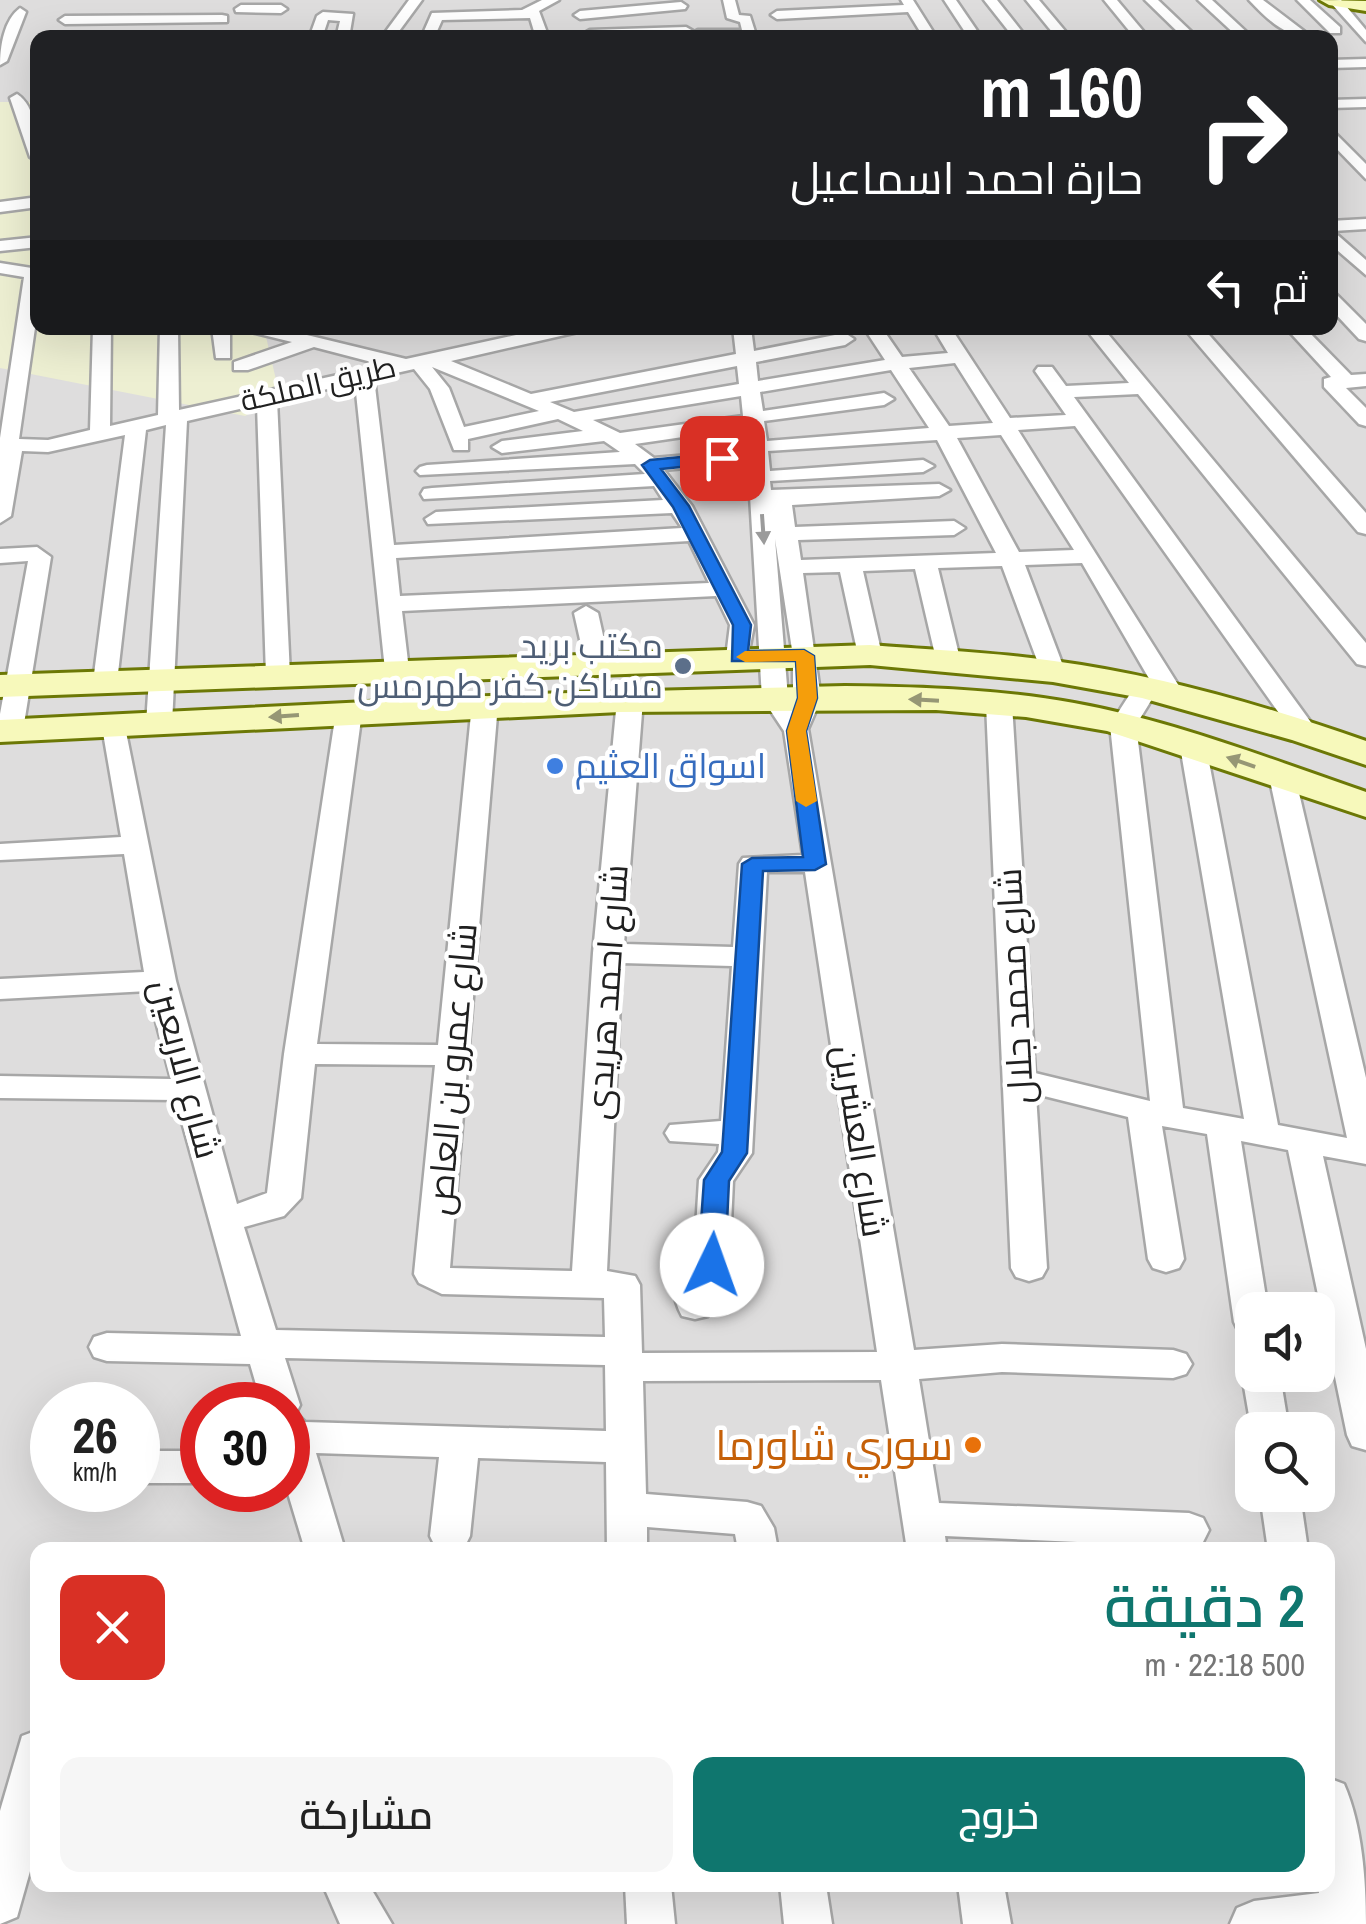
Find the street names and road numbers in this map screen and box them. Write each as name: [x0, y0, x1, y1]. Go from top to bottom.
street label: طريق الملكة: [236, 346, 399, 420]
street label: شارع احمد هريدى: [574, 863, 639, 1121]
street label: شارع محمد جلال: [985, 867, 1044, 1105]
street label: شارع عمرو بن العاص: [415, 921, 488, 1217]
street label: شارع الاربعين: [139, 974, 232, 1163]
street label: شارع العشرين: [822, 1042, 899, 1240]

